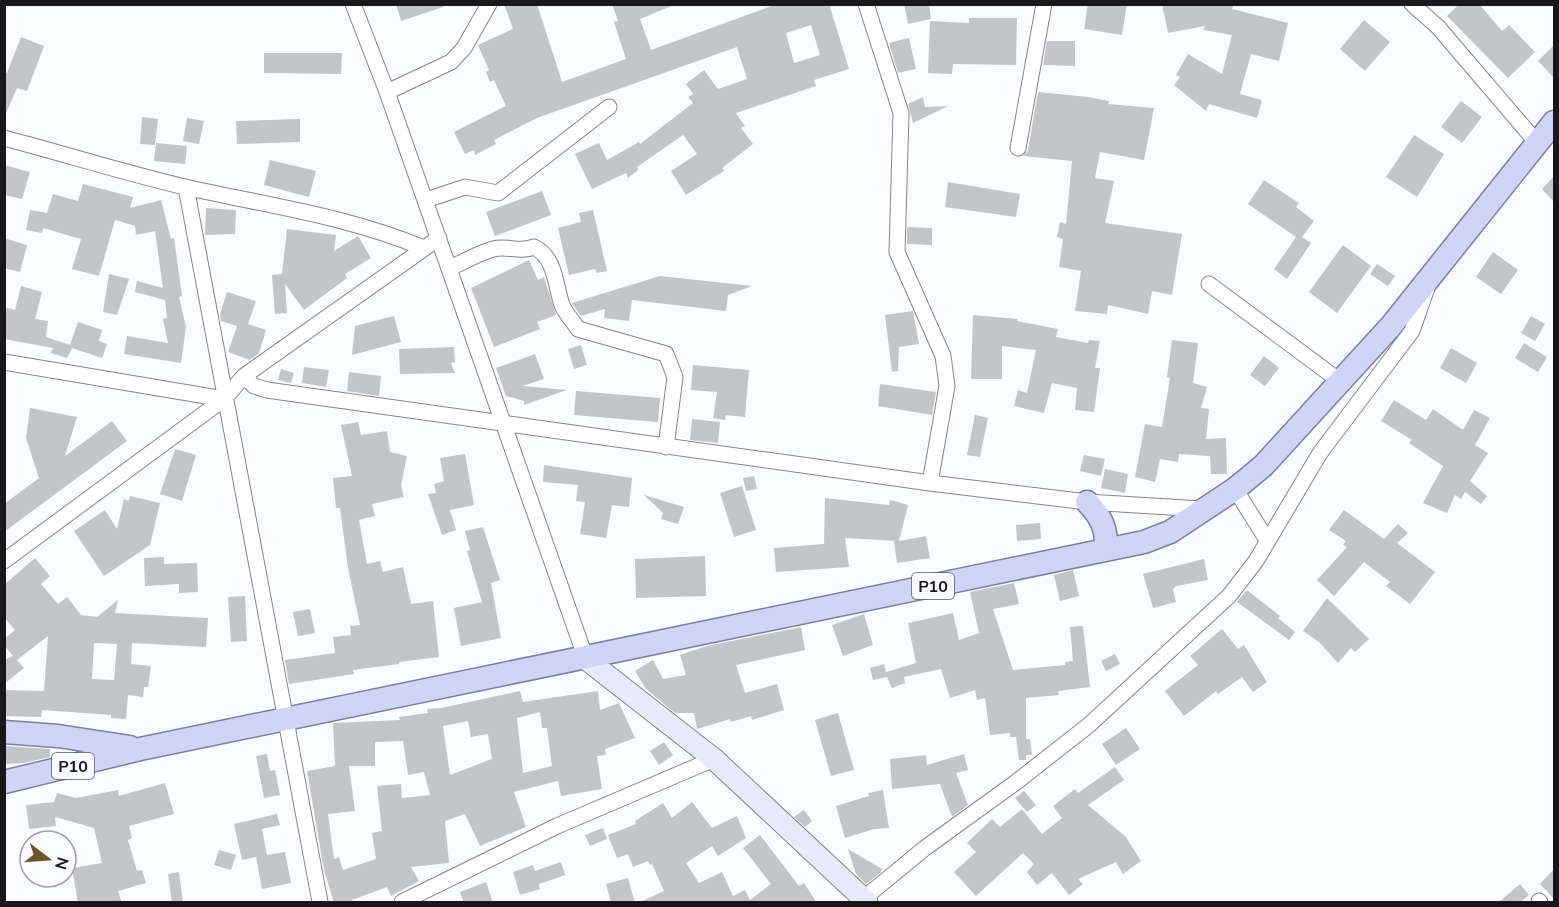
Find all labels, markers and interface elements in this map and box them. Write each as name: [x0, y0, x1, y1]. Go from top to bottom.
road number: P10: [912, 573, 954, 599]
road number: P10: [52, 753, 94, 779]
north arrow: [18, 829, 78, 889]
text: N: [49, 854, 74, 872]

